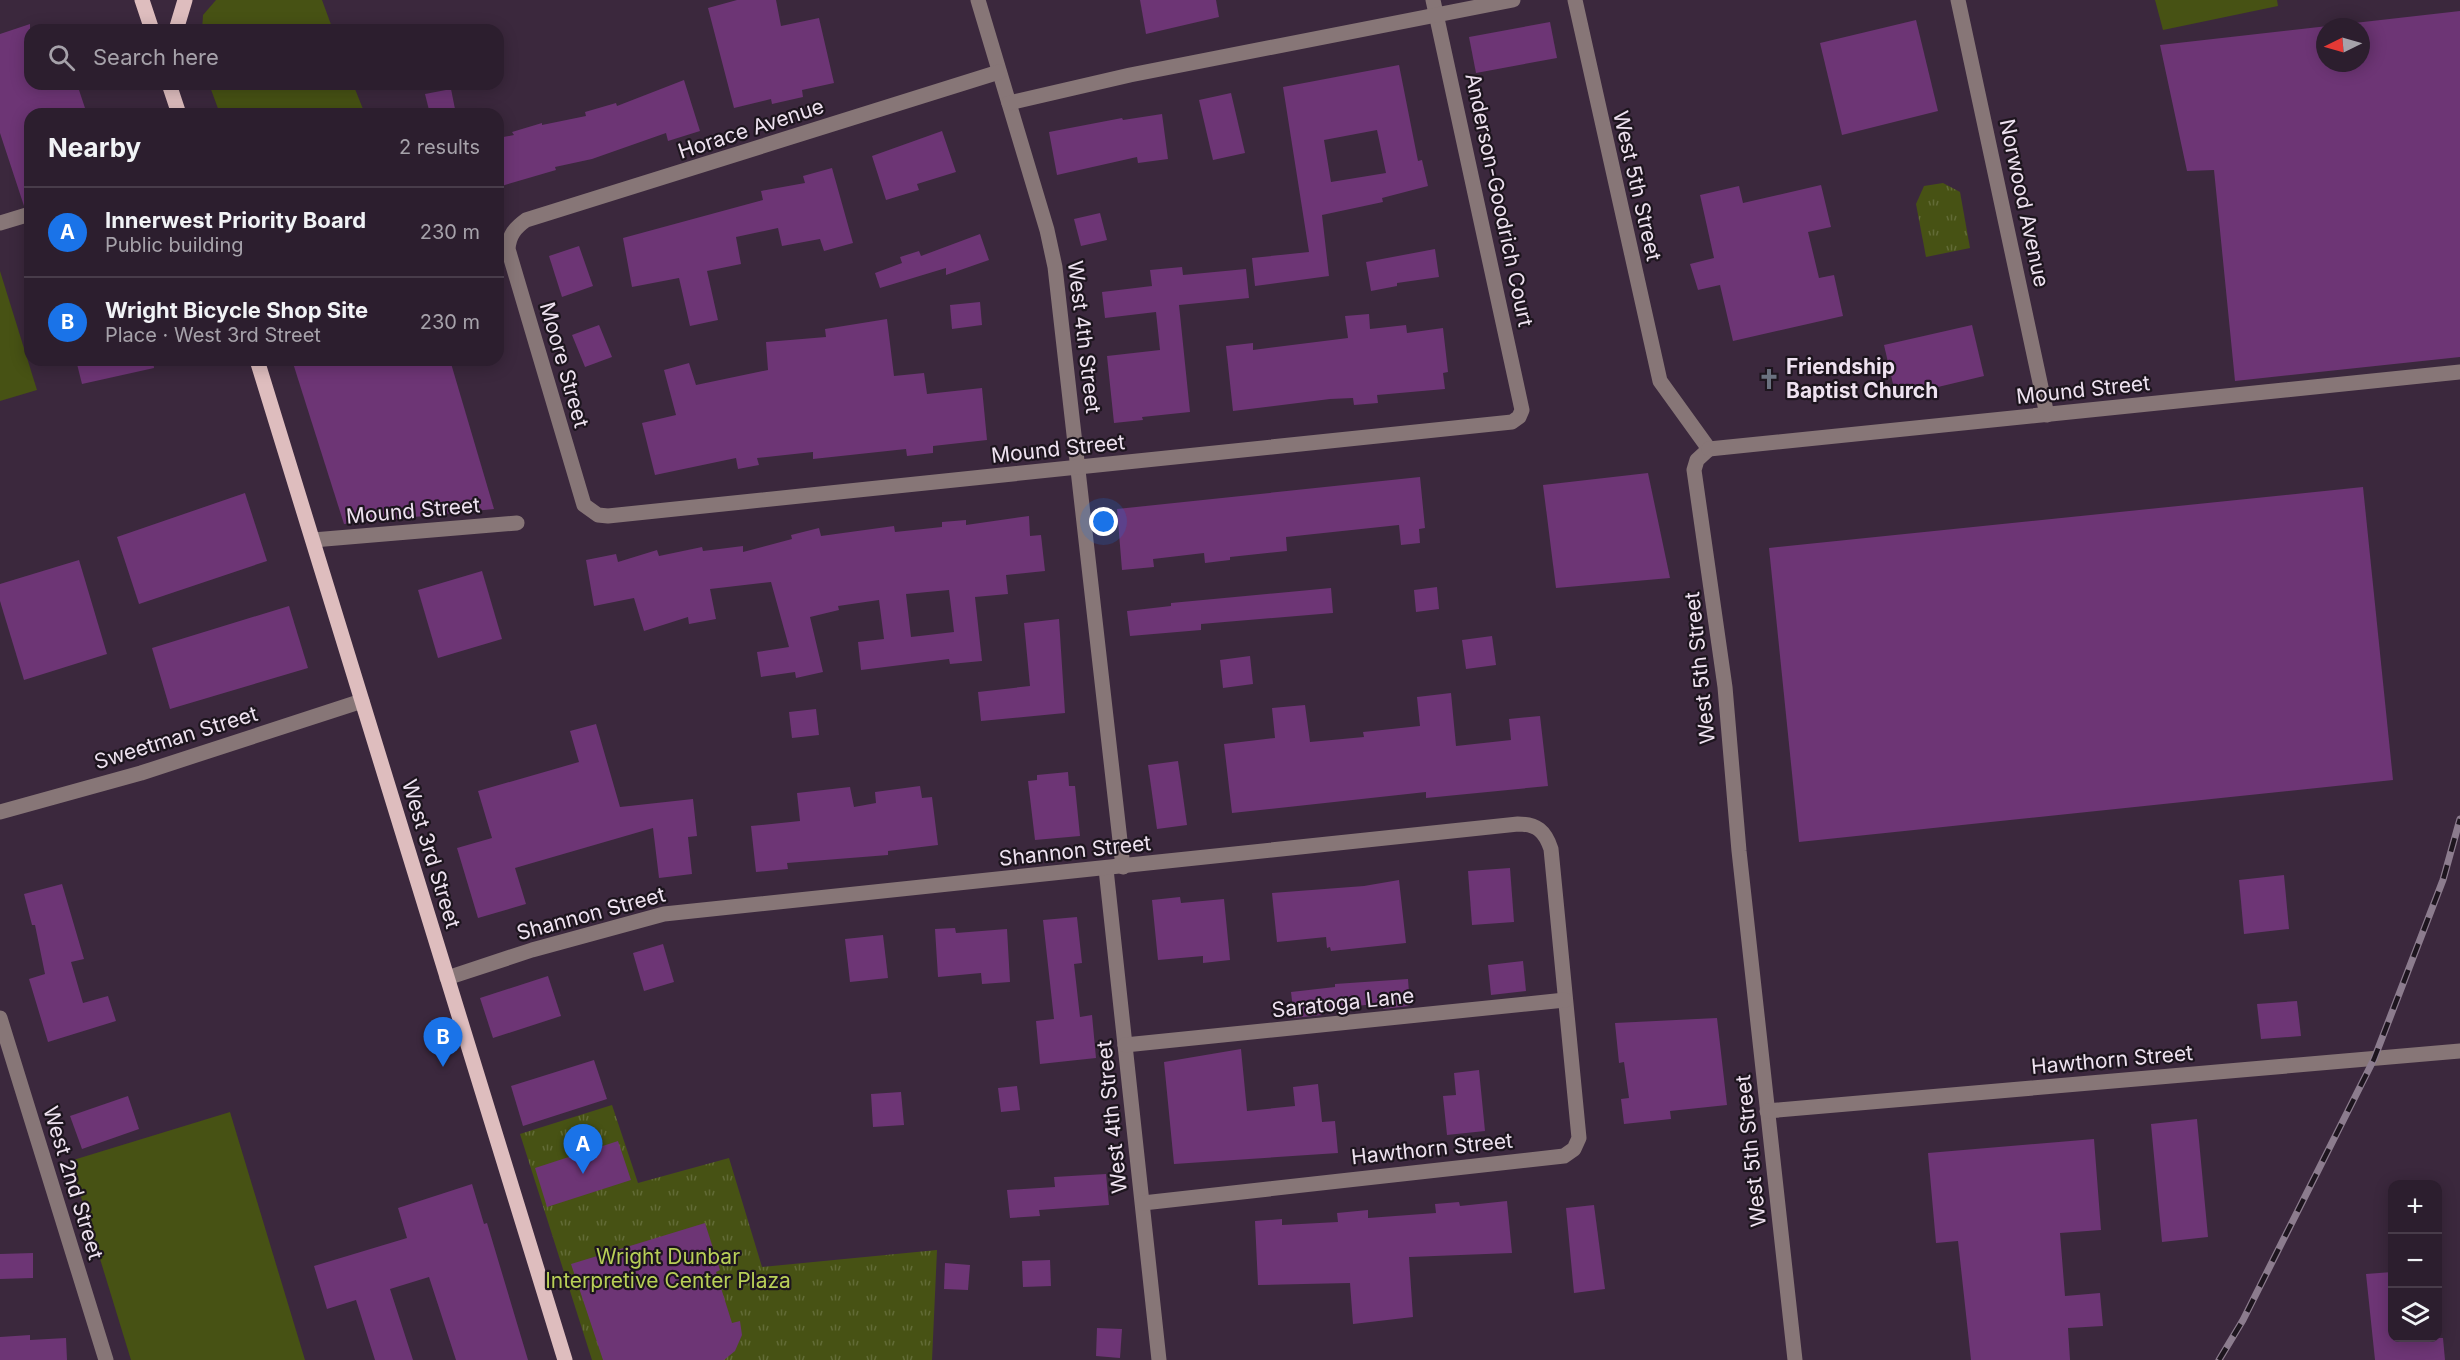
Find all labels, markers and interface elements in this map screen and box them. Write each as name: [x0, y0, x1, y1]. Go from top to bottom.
north arrow: [2316, 18, 2370, 72]
search box: [24, 24, 504, 90]
icon: search: [45, 41, 78, 74]
text: Search here: [93, 44, 219, 70]
street label: Anderson-Goodrich Court: [1460, 71, 1539, 329]
street label: Horace Avenue: [675, 93, 827, 164]
street label: West 5th Street: [1608, 109, 1667, 263]
street label: Norwood Avenue: [1994, 117, 2054, 289]
text: Nearby: [48, 132, 141, 163]
text: 2 results: [399, 135, 480, 159]
text: Innerwest Priority Board: [105, 207, 366, 233]
text: A: [60, 220, 75, 244]
text: 230 m: [420, 220, 480, 244]
text: Public building: [105, 233, 244, 257]
street label: West 4th Street: [1063, 259, 1106, 415]
text: Wright Bicycle Shop Site: [105, 297, 368, 323]
street label: Moore Street: [535, 299, 594, 430]
text: B: [61, 310, 74, 334]
text: 230 m: [420, 310, 480, 334]
text: Place · West 3rd Street: [105, 323, 321, 347]
place label: Friendship Baptist Church: [1786, 354, 1938, 403]
church icon: Friendship Baptist Church: [1757, 367, 1781, 391]
street label: Mound Street: [2015, 370, 2151, 409]
street label: Mound Street: [990, 429, 1126, 468]
street label: Mound Street: [345, 492, 481, 529]
your location: [1089, 507, 1118, 536]
street label: West 5th Street: [1679, 591, 1720, 745]
street label: Sweetman Street: [91, 701, 261, 774]
street label: West 3rd Street: [397, 776, 466, 931]
street label: Shannon Street: [998, 830, 1152, 871]
street label: Shannon Street: [514, 882, 668, 945]
street label: Saratoga Lane: [1270, 983, 1415, 1022]
pin: B: [424, 1018, 462, 1067]
street label: West 4th Street: [1091, 1039, 1132, 1195]
street label: Hawthorn Street: [2030, 1040, 2194, 1079]
street label: West 5th Street: [1730, 1074, 1771, 1228]
street label: West 2nd Street: [38, 1103, 109, 1263]
pin: A: [564, 1124, 602, 1174]
street label: Hawthorn Street: [1350, 1128, 1514, 1169]
map controls: [2388, 1180, 2442, 1342]
button: +: [2388, 1180, 2442, 1234]
button: −: [2388, 1234, 2442, 1288]
park label: Wright Dunbar Interpretive Center Plaza: [545, 1244, 791, 1293]
button: layers: [2388, 1288, 2442, 1342]

